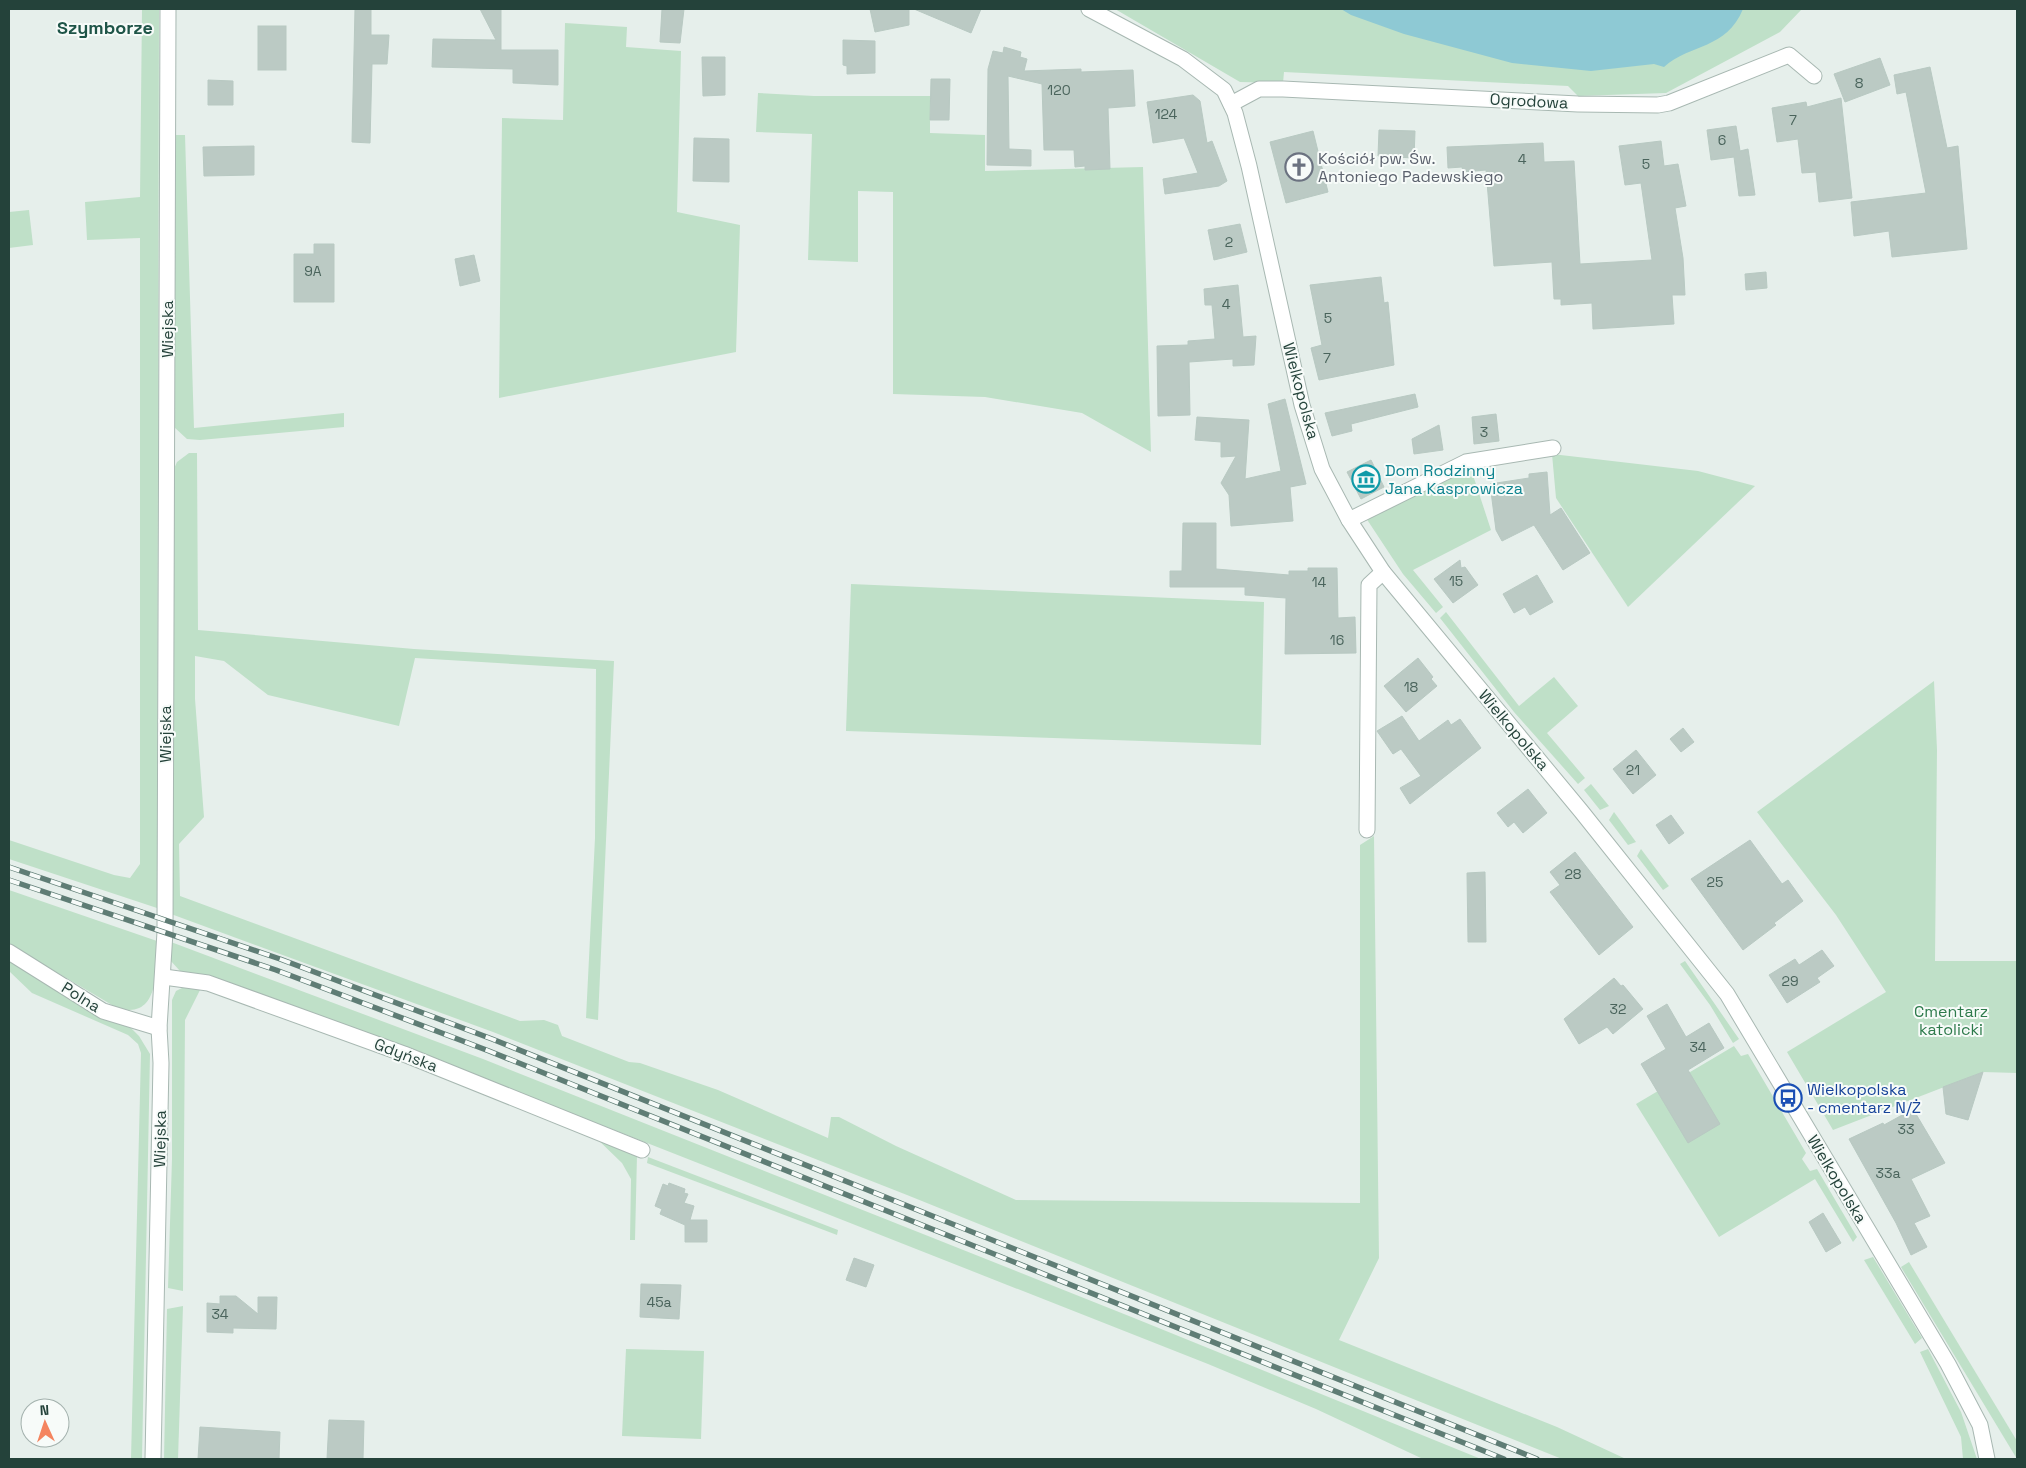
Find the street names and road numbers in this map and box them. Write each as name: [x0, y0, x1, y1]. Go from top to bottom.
street label: Ogrodowa: [1489, 88, 1569, 114]
street label: Wiejska: [157, 300, 178, 358]
street label: Wielkopolska: [1278, 340, 1324, 442]
street label: Wielkopolska: [1474, 685, 1554, 775]
street label: Wiejska: [155, 705, 176, 763]
street label: Polna: [58, 977, 104, 1017]
street label: Gdyńska: [371, 1033, 441, 1077]
street label: Wiejska: [149, 1110, 171, 1168]
street label: Wielkopolska: [1802, 1131, 1872, 1227]

